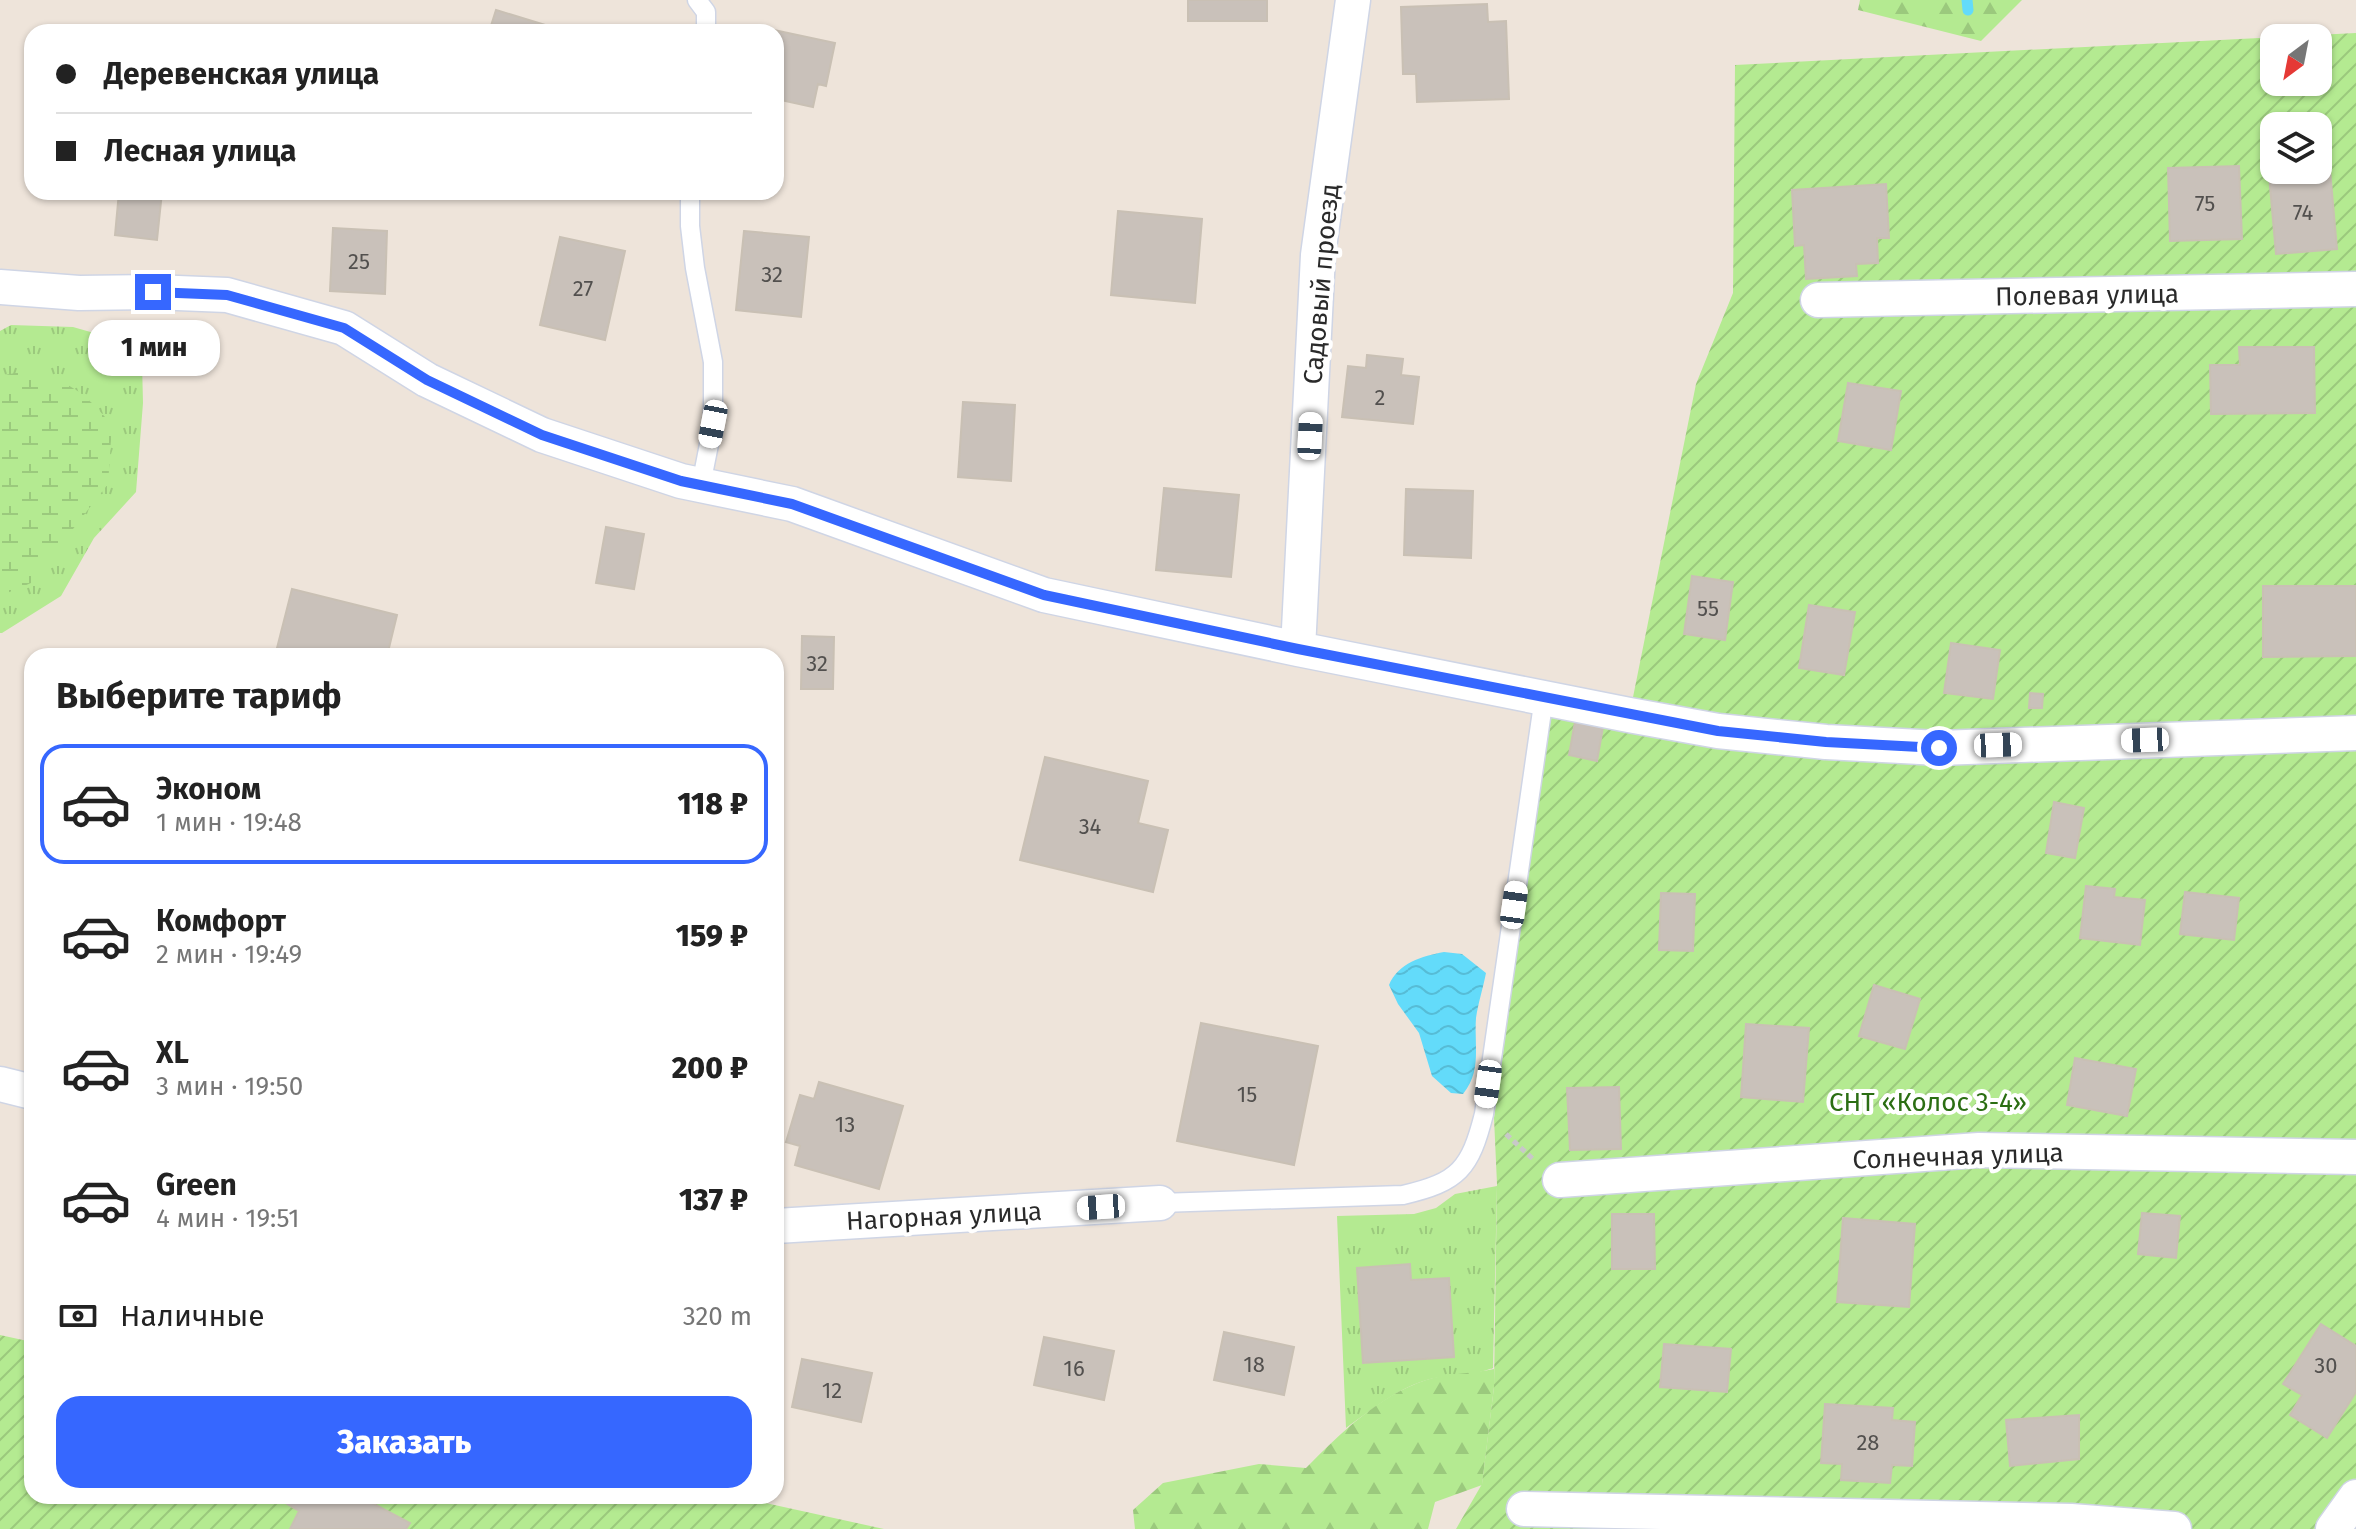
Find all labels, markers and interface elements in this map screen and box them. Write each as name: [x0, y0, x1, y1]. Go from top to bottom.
north arrow: [2260, 24, 2332, 96]
map controls: [2260, 24, 2332, 184]
text: Деревенская улица: [104, 56, 379, 92]
button: layers: [2260, 112, 2332, 184]
text: Лесная улица: [104, 133, 297, 169]
street label: Садовый проезд: [1297, 183, 1346, 386]
house number: 75: [2195, 190, 2215, 217]
house number: 74: [2293, 199, 2314, 226]
house number: 25: [348, 248, 370, 275]
house number: 32: [761, 261, 783, 288]
route end: [135, 274, 171, 310]
house number: 27: [573, 275, 593, 302]
street label: Полевая улица: [1995, 278, 2179, 313]
callout: 1 мин: [87, 320, 219, 376]
text: 1 мин: [121, 332, 187, 363]
house number: 2: [1375, 384, 1385, 411]
car: [697, 398, 729, 450]
car: [1297, 411, 1323, 461]
house number: 55: [1697, 595, 1719, 622]
house number: 32: [806, 650, 828, 677]
text: Выберите тариф: [56, 674, 342, 718]
car: [2121, 727, 2169, 753]
route start: [1921, 730, 1957, 766]
car: [1974, 732, 2022, 758]
icon: car: [60, 768, 132, 840]
text: Эконом: [156, 771, 261, 807]
text: 118 ₽: [677, 786, 748, 822]
text: 1 мин · 19:48: [156, 807, 302, 838]
house number: 34: [1079, 813, 1102, 840]
car: [1499, 880, 1529, 930]
icon: car: [60, 900, 132, 972]
text: Комфорт: [156, 903, 286, 939]
text: 159 ₽: [676, 918, 748, 954]
text: 2 мин · 19:49: [156, 939, 302, 970]
icon: car: [60, 1032, 132, 1104]
text: XL: [156, 1035, 189, 1071]
text: 200 ₽: [672, 1050, 748, 1086]
car: [1473, 1059, 1503, 1109]
text: 3 мин · 19:50: [156, 1071, 303, 1102]
house number: 15: [1237, 1081, 1257, 1108]
park label: СНТ «Колос 3-4»: [1829, 1087, 2027, 1118]
house number: 13: [835, 1111, 855, 1138]
street label: Солнечная улица: [1852, 1137, 2064, 1176]
icon: car: [60, 1164, 132, 1236]
text: Green: [156, 1167, 237, 1203]
text: 137 ₽: [679, 1182, 748, 1218]
car: [1076, 1193, 1126, 1221]
street label: Нагорная улица: [845, 1196, 1043, 1237]
text: 4 мин · 19:51: [156, 1203, 299, 1234]
icon: cash: [56, 1294, 100, 1338]
text: Наличные: [120, 1298, 265, 1334]
text: 320 m: [683, 1301, 752, 1332]
house number: 18: [1243, 1351, 1265, 1378]
house number: 30: [2314, 1352, 2338, 1379]
house number: 16: [1063, 1355, 1085, 1382]
house number: 12: [822, 1377, 842, 1404]
button: Заказать: [56, 1396, 752, 1488]
house number: 28: [1856, 1429, 1880, 1456]

